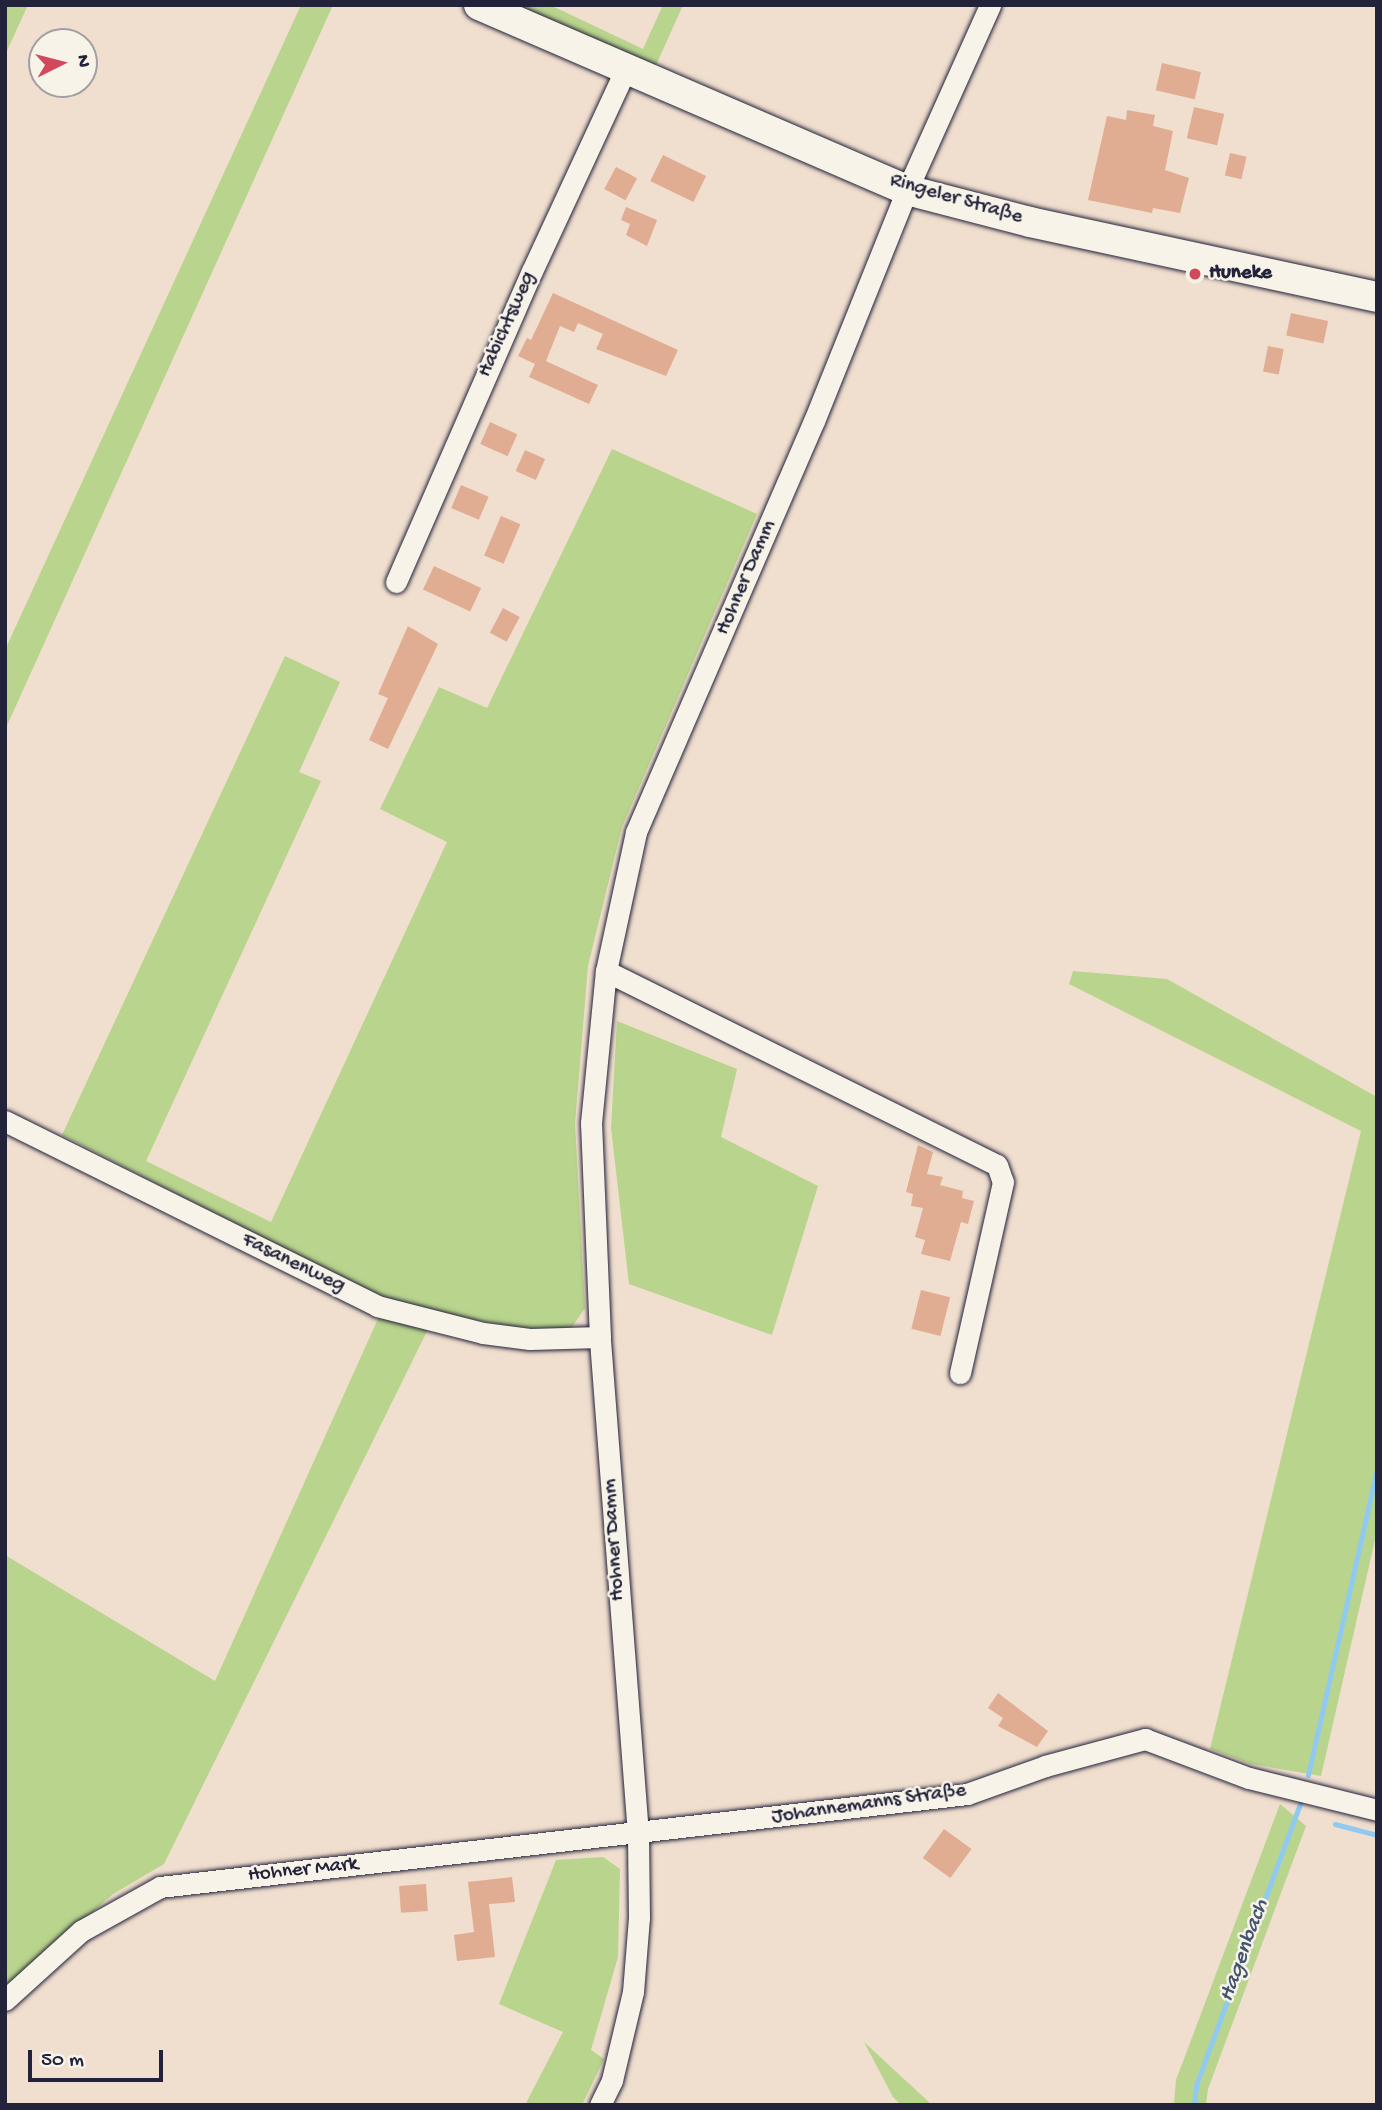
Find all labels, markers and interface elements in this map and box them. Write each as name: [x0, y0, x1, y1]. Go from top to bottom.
north arrow: [28, 28, 98, 98]
text: N: [70, 54, 94, 68]
street label: Ringeler Straße: [887, 169, 1025, 231]
place label: Huneke: [1209, 261, 1272, 287]
marker: Huneke: [1187, 266, 1203, 282]
street label: Habichtsweg: [473, 268, 543, 382]
street label: Hohner Damm: [711, 517, 783, 639]
street label: Fasanenweg: [237, 1228, 349, 1300]
street label: Hohner Damm: [598, 1478, 632, 1602]
street label: Johannemanns Straße: [770, 1779, 968, 1831]
street label: Hohner Mark: [247, 1853, 359, 1889]
water label: Hagenbach: [1214, 1896, 1276, 2006]
scale bar: [32, 2036, 166, 2080]
text: 50 m: [41, 2049, 84, 2074]

